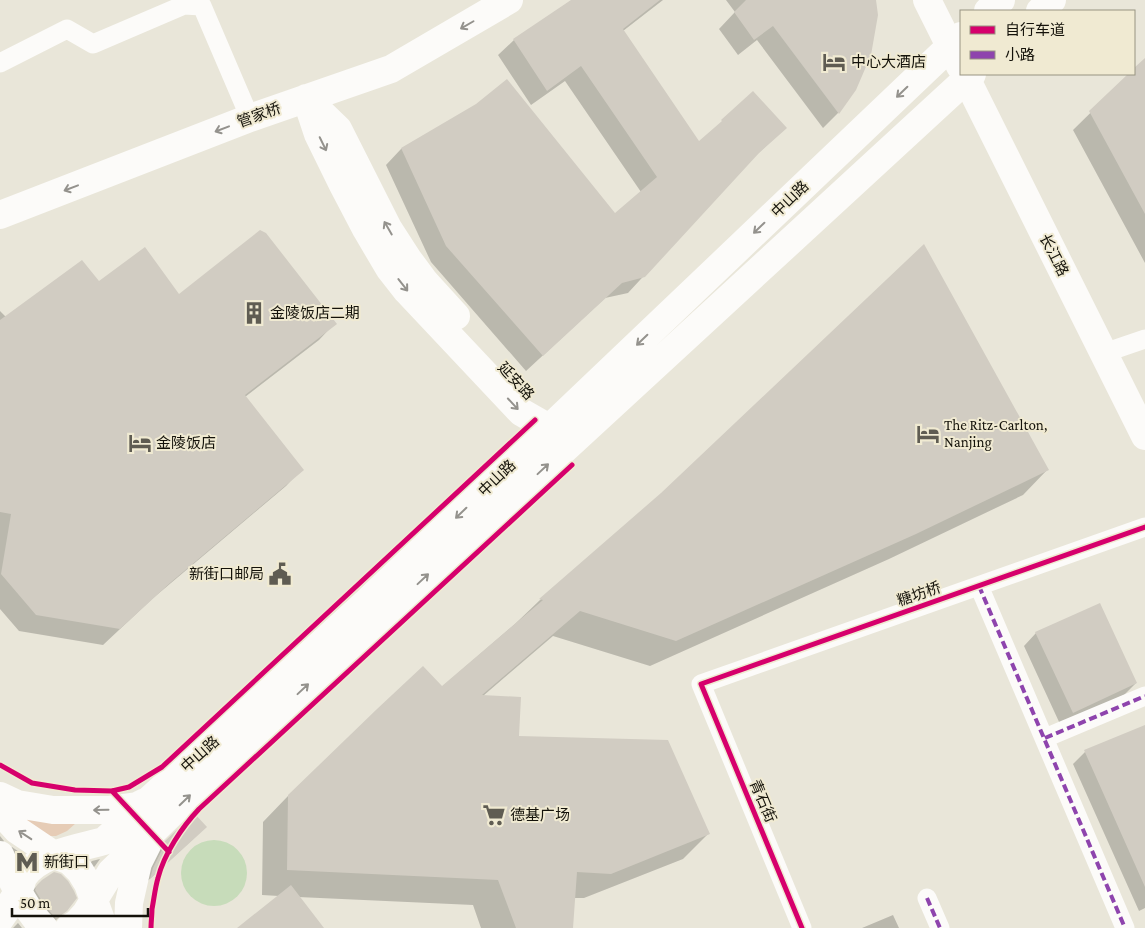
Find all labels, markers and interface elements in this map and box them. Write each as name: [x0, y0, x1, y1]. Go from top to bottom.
legend: [960, 10, 1135, 75]
one-way arrow: [461, 20, 475, 30]
text: 自行车道: [1005, 22, 1065, 38]
text: 小路: [1005, 47, 1035, 63]
hotel icon: 中心大酒店: [821, 49, 847, 75]
place label: 中心大酒店: [851, 54, 926, 70]
one-way arrow: [896, 86, 908, 98]
street label: 管家桥: [235, 100, 283, 130]
one-way arrow: [215, 124, 230, 134]
one-way arrow: [319, 136, 328, 151]
street label: 中山路: [768, 178, 812, 220]
one-way arrow: [64, 184, 79, 193]
one-way arrow: [383, 221, 393, 235]
one-way arrow: [753, 222, 766, 234]
street label: 长江路: [1037, 231, 1071, 279]
one-way arrow: [397, 278, 408, 291]
building icon: 金陵饭店二期: [241, 300, 267, 326]
place label: 金陵饭店二期: [270, 305, 360, 321]
one-way arrow: [635, 334, 648, 346]
street label: 延安路: [495, 359, 537, 403]
one-way arrow: [507, 398, 519, 411]
place label: The Ritz-Carlton, Nanjing: [944, 417, 1047, 451]
hotel icon: The Ritz-Carlton, Nanjing: [915, 421, 941, 447]
hotel icon: 金陵饭店: [127, 430, 153, 456]
place label: 金陵饭店: [156, 435, 216, 451]
street label: 中山路: [475, 457, 519, 499]
one-way arrow: [536, 463, 549, 475]
one-way arrow: [454, 507, 467, 519]
public building icon: 新街口邮局: [267, 561, 293, 587]
place label: 新街口邮局: [189, 566, 264, 582]
one-way arrow: [417, 573, 429, 585]
street label: 糖坊桥: [895, 578, 943, 609]
one-way arrow: [297, 683, 310, 695]
street label: 中山路: [178, 733, 222, 775]
street label: 青石街: [747, 777, 779, 825]
one-way arrow: [178, 794, 191, 806]
supermarket icon: 德基广场: [481, 802, 507, 828]
one-way arrow: [94, 805, 110, 815]
place label: 德基广场: [510, 806, 570, 823]
one-way arrow: [18, 830, 32, 840]
metro station icon: 新街口: [14, 849, 40, 875]
place label: 新街口: [44, 854, 89, 870]
scale bar: [12, 886, 149, 918]
text: 50 m: [20, 895, 50, 911]

